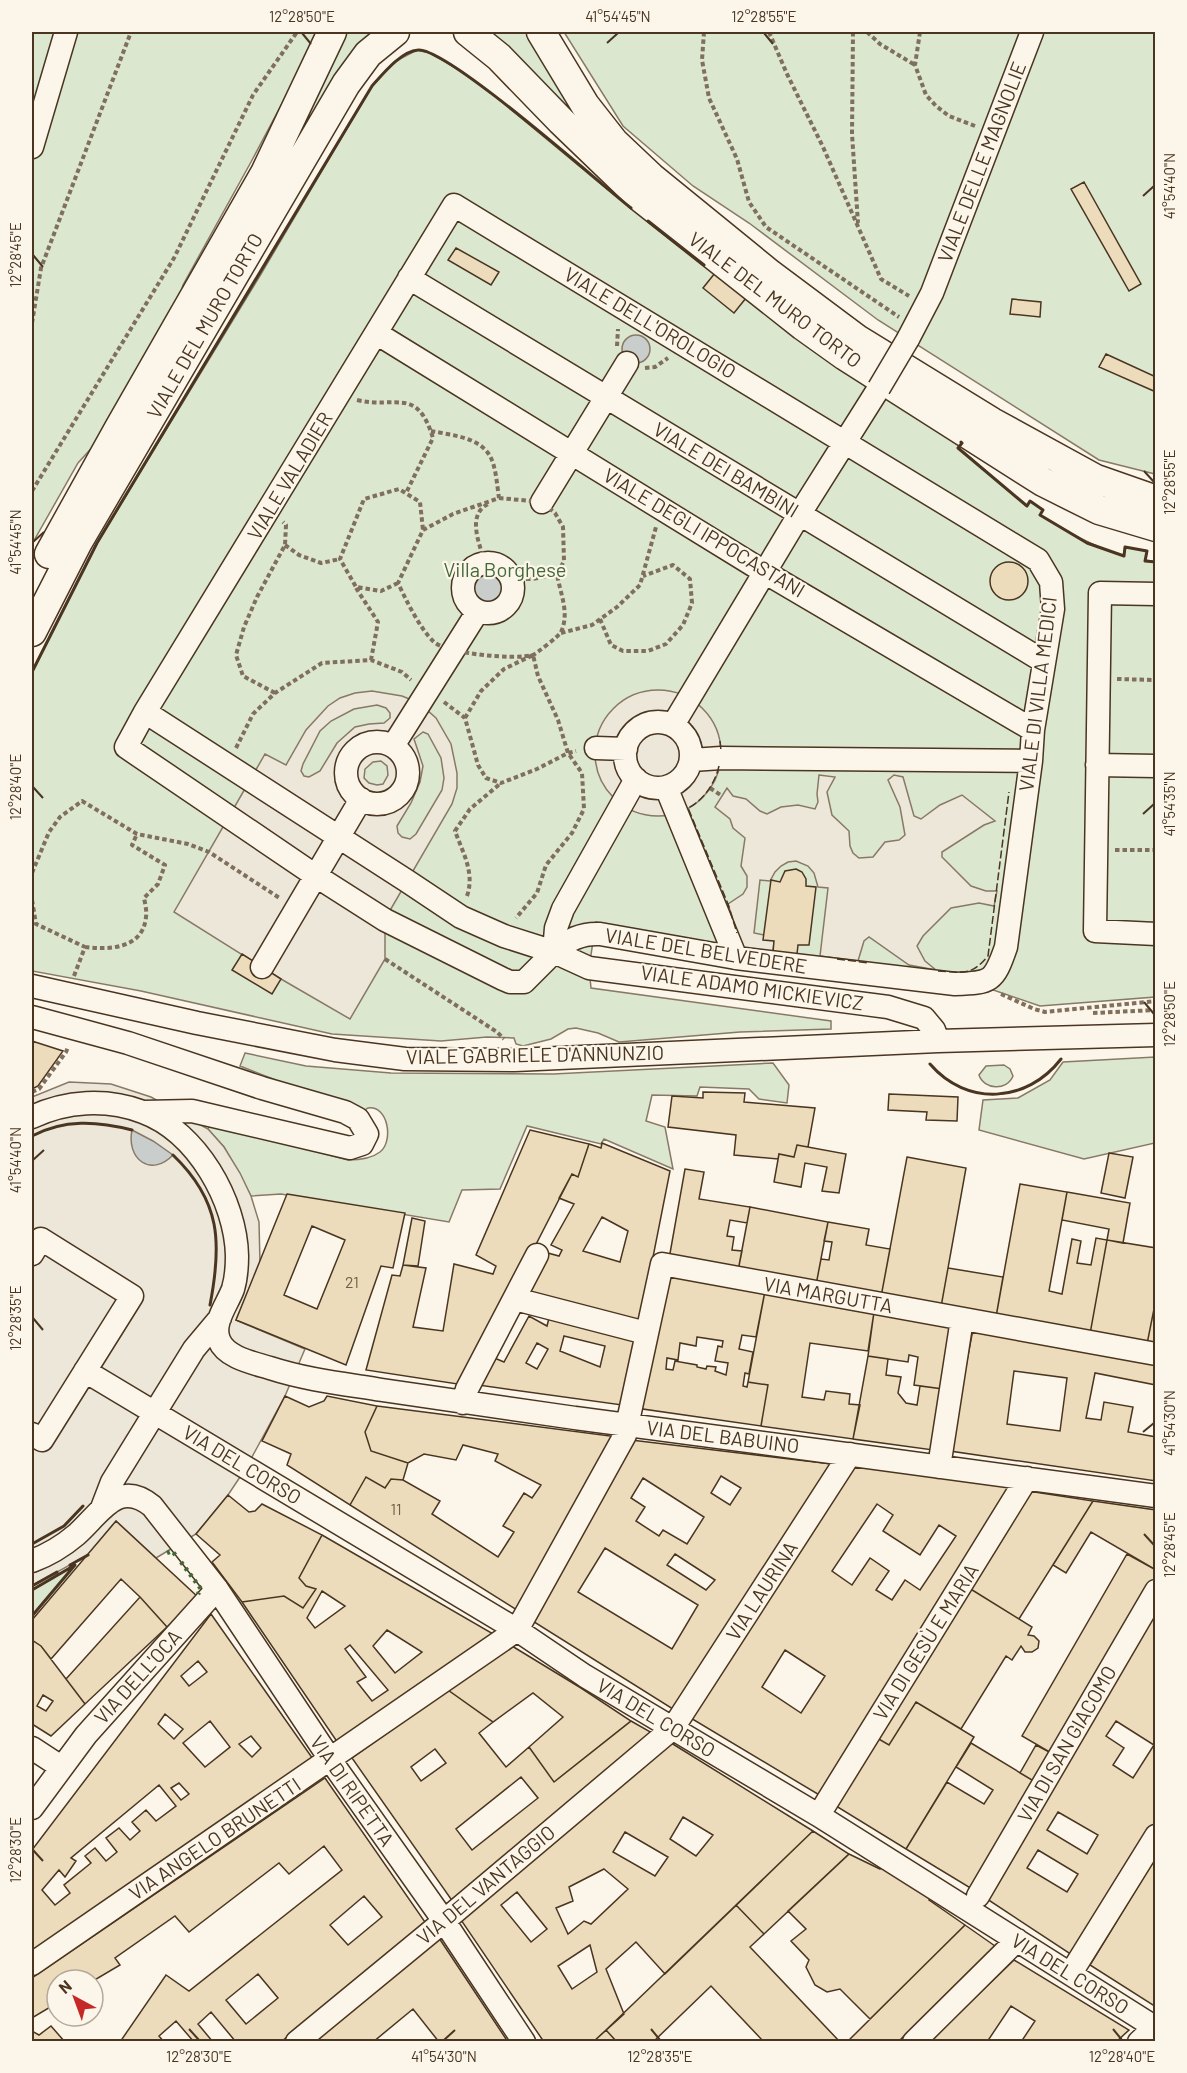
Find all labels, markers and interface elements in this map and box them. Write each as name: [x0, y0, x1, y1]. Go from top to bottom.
text: 12°28'50"E: [269, 7, 335, 25]
text: 41°54'45"N: [585, 7, 651, 25]
text: 12°28'55"E: [731, 7, 797, 25]
street label: VIALE DELLE MAGNOLIE: [932, 58, 1030, 265]
text: 41°54'40"N: [1160, 153, 1178, 219]
text: 12°28'45"E: [6, 222, 24, 288]
street label: VIALE DEL MURO TORTO: [684, 226, 867, 372]
street label: VIALE DEL MURO TORTO: [141, 228, 267, 423]
street label: VIALE DELL'OROLOGIO: [560, 261, 741, 383]
street label: VIALE VALADIER: [242, 407, 337, 544]
street label: VIALE DEI BAMBINI: [650, 416, 803, 522]
text: 12°28'55"E: [1160, 449, 1178, 515]
street label: VIALE DEGLI IPPOCASTANI: [599, 462, 810, 602]
text: 41°54'45"N: [6, 509, 24, 575]
park label: Villa Borghese: [444, 557, 566, 581]
street label: VIALE DI VILLA MEDICI: [1013, 595, 1061, 793]
text: 12°28'40"E: [6, 754, 24, 820]
text: 41°54'35"N: [1160, 771, 1178, 837]
street label: VIALE DEL BELVEDERE: [603, 922, 809, 978]
street label: VIALE ADAMO MICKIEVICZ: [639, 959, 865, 1015]
text: 12°28'50"E: [1160, 981, 1178, 1047]
street label: VIALE GABRIELE D'ANNUNZIO: [406, 1040, 664, 1068]
text: 41°54'40"N: [6, 1127, 24, 1193]
street label: VIA MARGUTTA: [762, 1271, 895, 1317]
house number: 21: [345, 1272, 359, 1291]
text: 12°28'35"E: [6, 1285, 24, 1351]
text: 41°54'30"N: [1160, 1390, 1178, 1456]
street label: VIA DEL BABUINO: [645, 1415, 801, 1457]
street label: VIA DEL CORSO: [179, 1419, 306, 1509]
house number: 11: [390, 1499, 402, 1518]
text: 12°28'45"E: [1160, 1512, 1178, 1578]
street label: VIA LAURINA: [720, 1536, 802, 1645]
street label: VIA DI GESÙ E MARIA: [867, 1559, 983, 1724]
street label: VIA DELL'OCA: [89, 1624, 186, 1729]
street label: VIA DI SAN GIACOMO: [1012, 1661, 1121, 1826]
street label: VIA DEL CORSO: [593, 1672, 720, 1762]
street label: VIA DI RIPETTA: [306, 1730, 400, 1850]
street label: VIA ANGELO BRUNETTI: [124, 1772, 305, 1905]
text: 12°28'30"E: [6, 1817, 24, 1883]
street label: VIA DEL VANTAGGIO: [411, 1820, 559, 1949]
street label: VIA DEL CORSO: [1007, 1928, 1134, 2019]
north arrow: [45, 1968, 105, 2028]
text: N: [55, 1976, 75, 1997]
text: 12°28'30"E: [166, 2047, 232, 2065]
text: 41°54'30"N: [411, 2047, 477, 2065]
text: 12°28'35"E: [627, 2047, 693, 2065]
text: 12°28'40"E: [1089, 2047, 1155, 2065]

